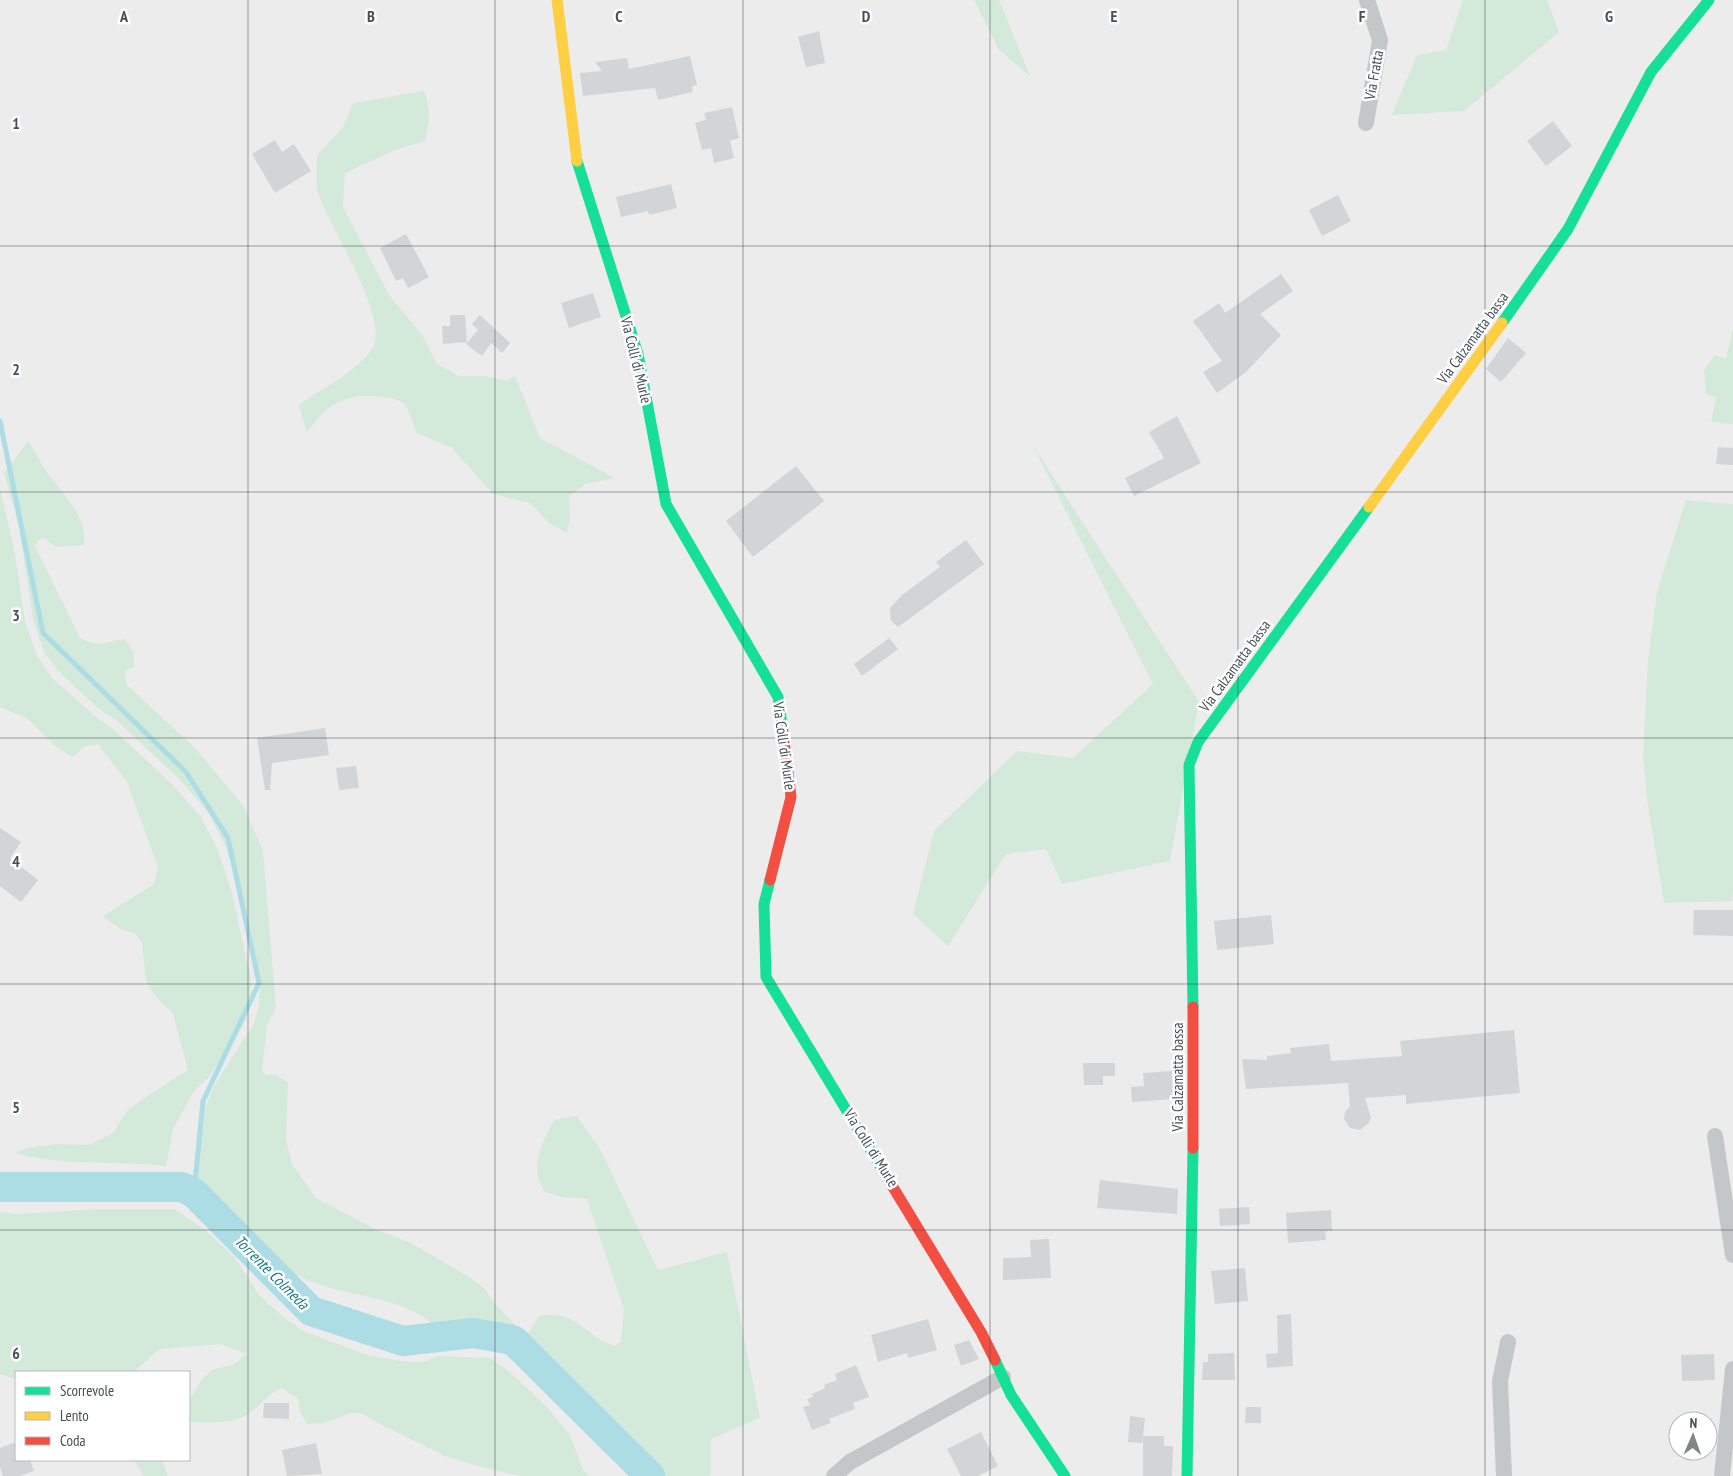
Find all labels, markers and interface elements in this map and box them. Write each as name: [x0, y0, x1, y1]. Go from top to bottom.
text: A: [119, 6, 129, 26]
text: B: [367, 6, 375, 26]
text: C: [615, 6, 623, 26]
text: D: [862, 6, 871, 26]
text: E: [1111, 6, 1118, 26]
text: F: [1359, 6, 1366, 26]
text: G: [1605, 6, 1613, 26]
street label: Via Fratta: [1360, 49, 1387, 102]
text: 1: [12, 113, 20, 133]
street label: Via Calzamatta bassa: [1432, 288, 1512, 388]
street label: Via Colli di Murle: [616, 314, 656, 405]
text: 2: [12, 359, 20, 379]
text: 3: [12, 605, 20, 625]
street label: Via Calzamatta bassa: [1194, 616, 1274, 716]
street label: Via Colli di Murle: [769, 700, 800, 791]
text: 4: [12, 851, 20, 871]
street label: Via Calzamatta bassa: [1168, 1023, 1187, 1132]
text: 5: [12, 1097, 20, 1117]
street label: Via Colli di Murle: [839, 1104, 903, 1190]
water label: Torrente Colmeda: [231, 1231, 314, 1314]
text: 6: [12, 1343, 20, 1363]
legend: [15, 1371, 190, 1461]
text: Scorrevole: [60, 1381, 114, 1400]
text: Lento: [60, 1406, 89, 1425]
north arrow: [1668, 1411, 1718, 1461]
text: N: [1689, 1414, 1698, 1432]
text: Coda: [60, 1431, 85, 1450]

